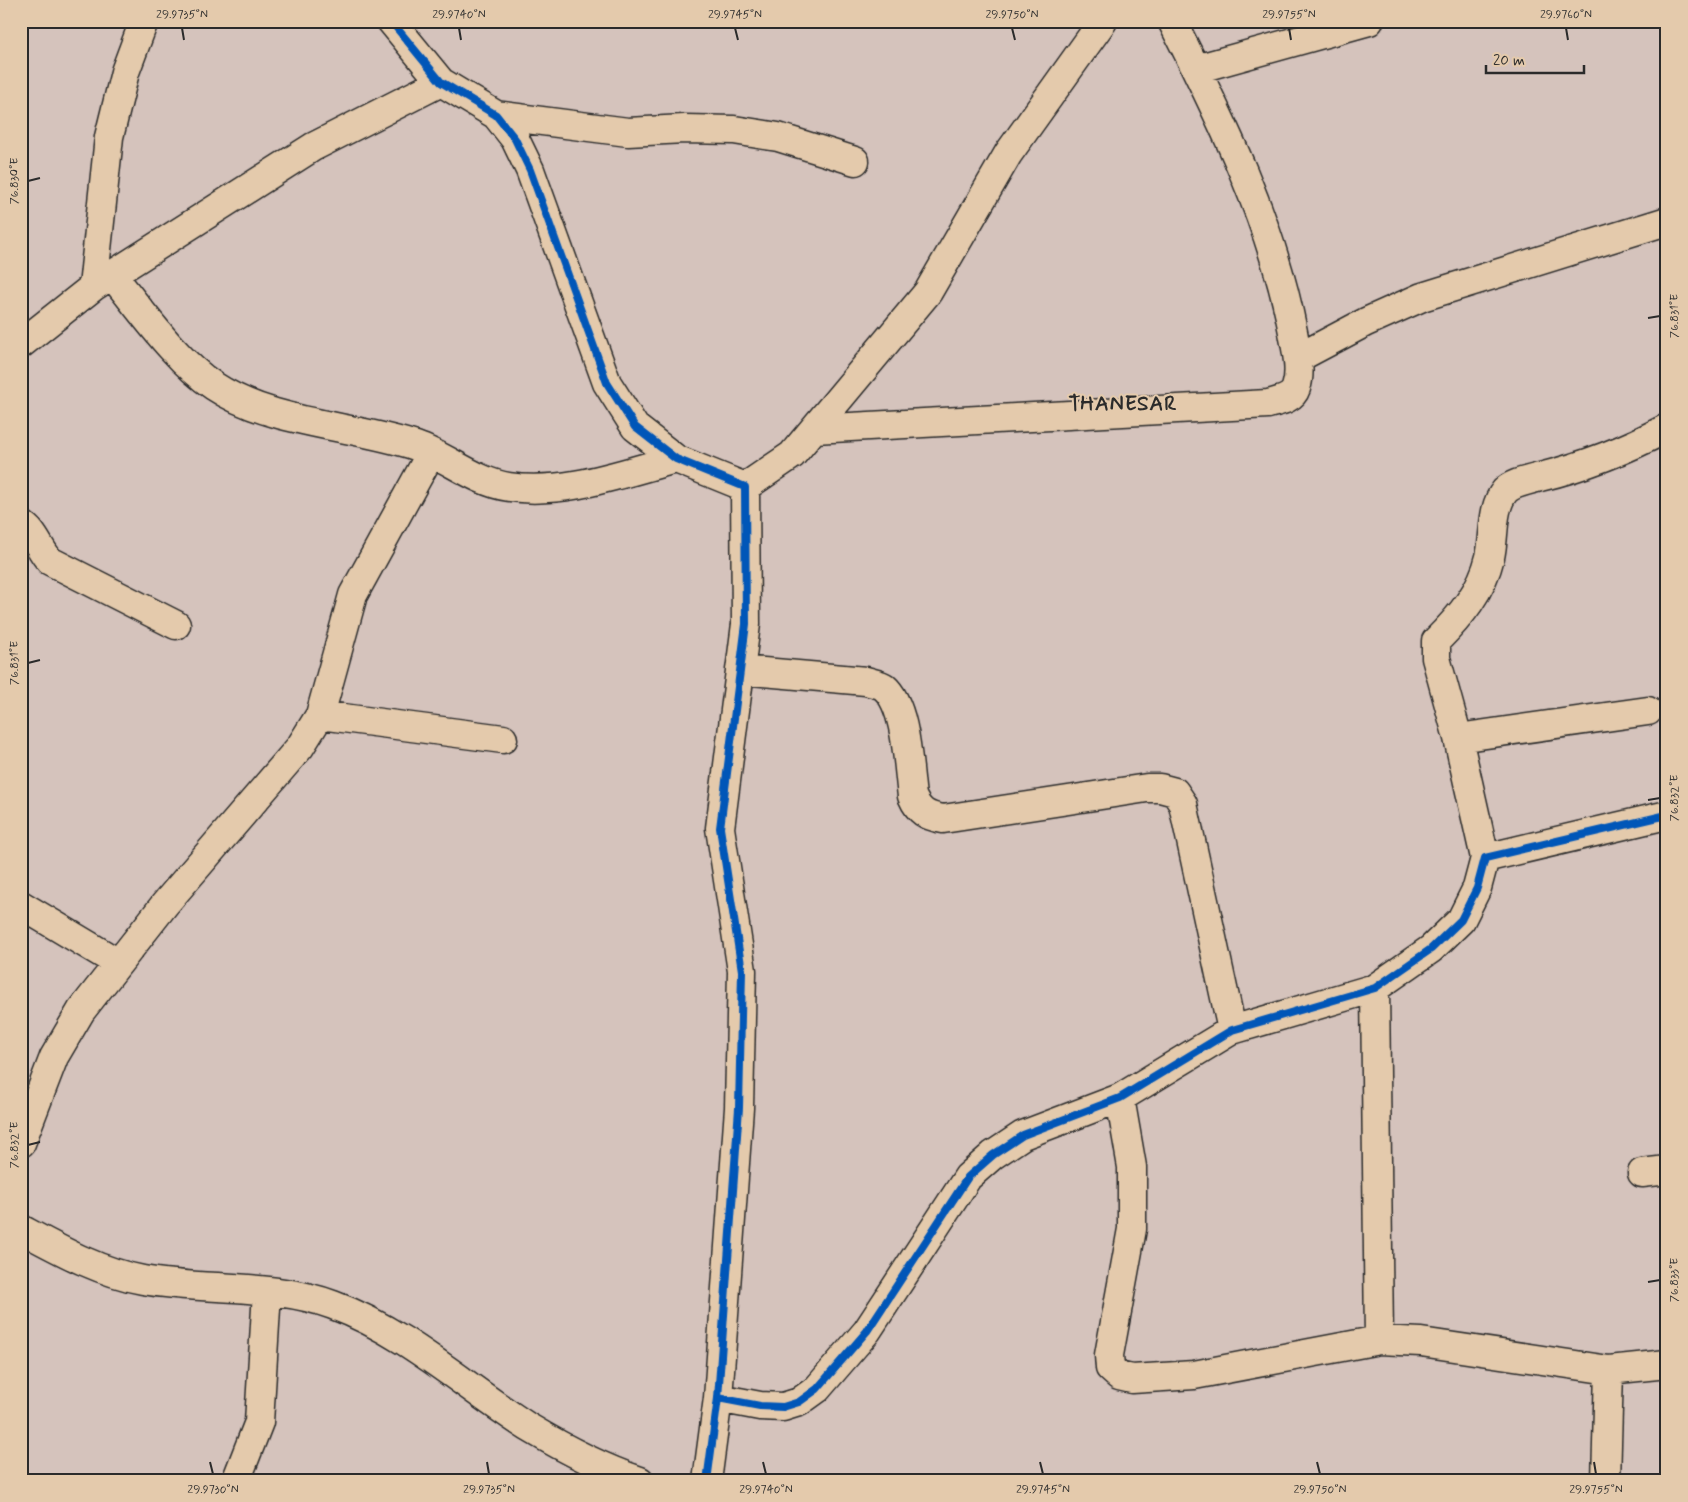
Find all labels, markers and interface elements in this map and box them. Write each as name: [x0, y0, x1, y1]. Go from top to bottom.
text: 29.9735°N: [156, 7, 208, 23]
text: 29.9740°N: [432, 7, 486, 23]
text: 29.9745°N: [708, 7, 762, 23]
text: 29.9750°N: [985, 7, 1039, 23]
text: 29.9755°N: [1262, 7, 1316, 23]
text: 29.9760°N: [1540, 7, 1592, 23]
scale bar: [1486, 42, 1583, 74]
text: 20 m: [1493, 51, 1525, 71]
text: 76.830°E: [7, 158, 23, 204]
text: 76.831°E: [1667, 294, 1683, 338]
district label: THANESAR: [1068, 390, 1178, 418]
text: 76.831°E: [7, 641, 23, 685]
text: 76.832°E: [1667, 775, 1683, 821]
text: 76.832°E: [7, 1122, 23, 1168]
text: 76.833°E: [1667, 1258, 1683, 1302]
text: 29.9730°N: [187, 1482, 239, 1498]
text: 29.9735°N: [463, 1482, 515, 1498]
text: 29.9740°N: [739, 1482, 793, 1498]
text: 29.9745°N: [1016, 1482, 1070, 1498]
text: 29.9750°N: [1293, 1482, 1347, 1498]
text: 29.9755°N: [1569, 1482, 1623, 1498]

